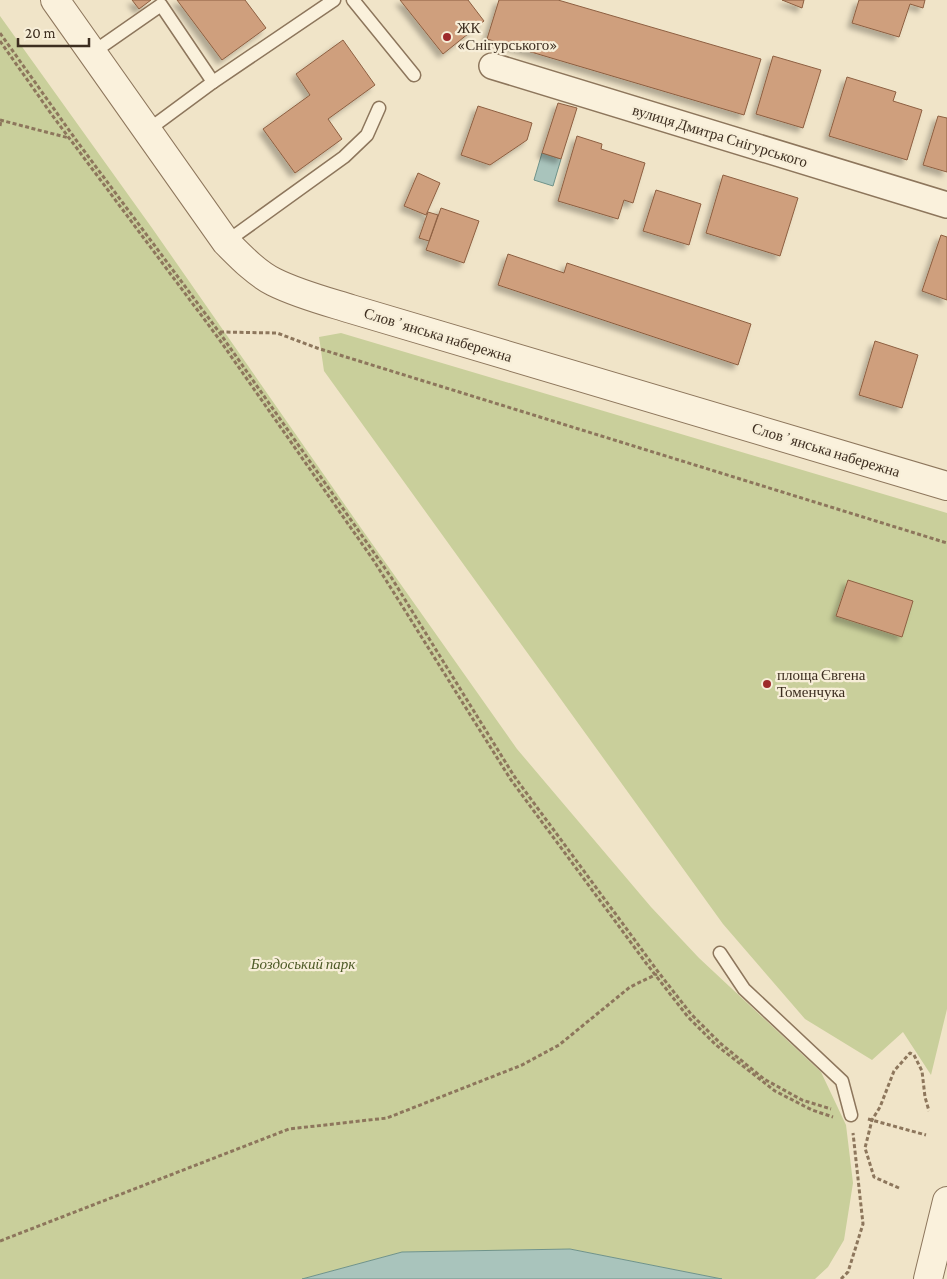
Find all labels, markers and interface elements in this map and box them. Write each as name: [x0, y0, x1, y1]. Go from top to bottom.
scale bar: [18, 15, 89, 47]
place label: ЖК «Снігурського»: [457, 20, 557, 53]
text: 20 m: [25, 25, 56, 41]
marker: ЖК «Снігурського»: [441, 31, 453, 43]
street label: вулиця Дмитра Снігурського: [631, 102, 809, 170]
street label: Словʼянська набережна: [362, 305, 514, 365]
street label: Словʼянська набережна: [750, 420, 902, 480]
place label: площа Євгена Томенчука: [777, 667, 866, 700]
marker: площа Євгена Томенчука: [761, 678, 773, 690]
park label: Боздоський парк: [250, 956, 356, 972]

